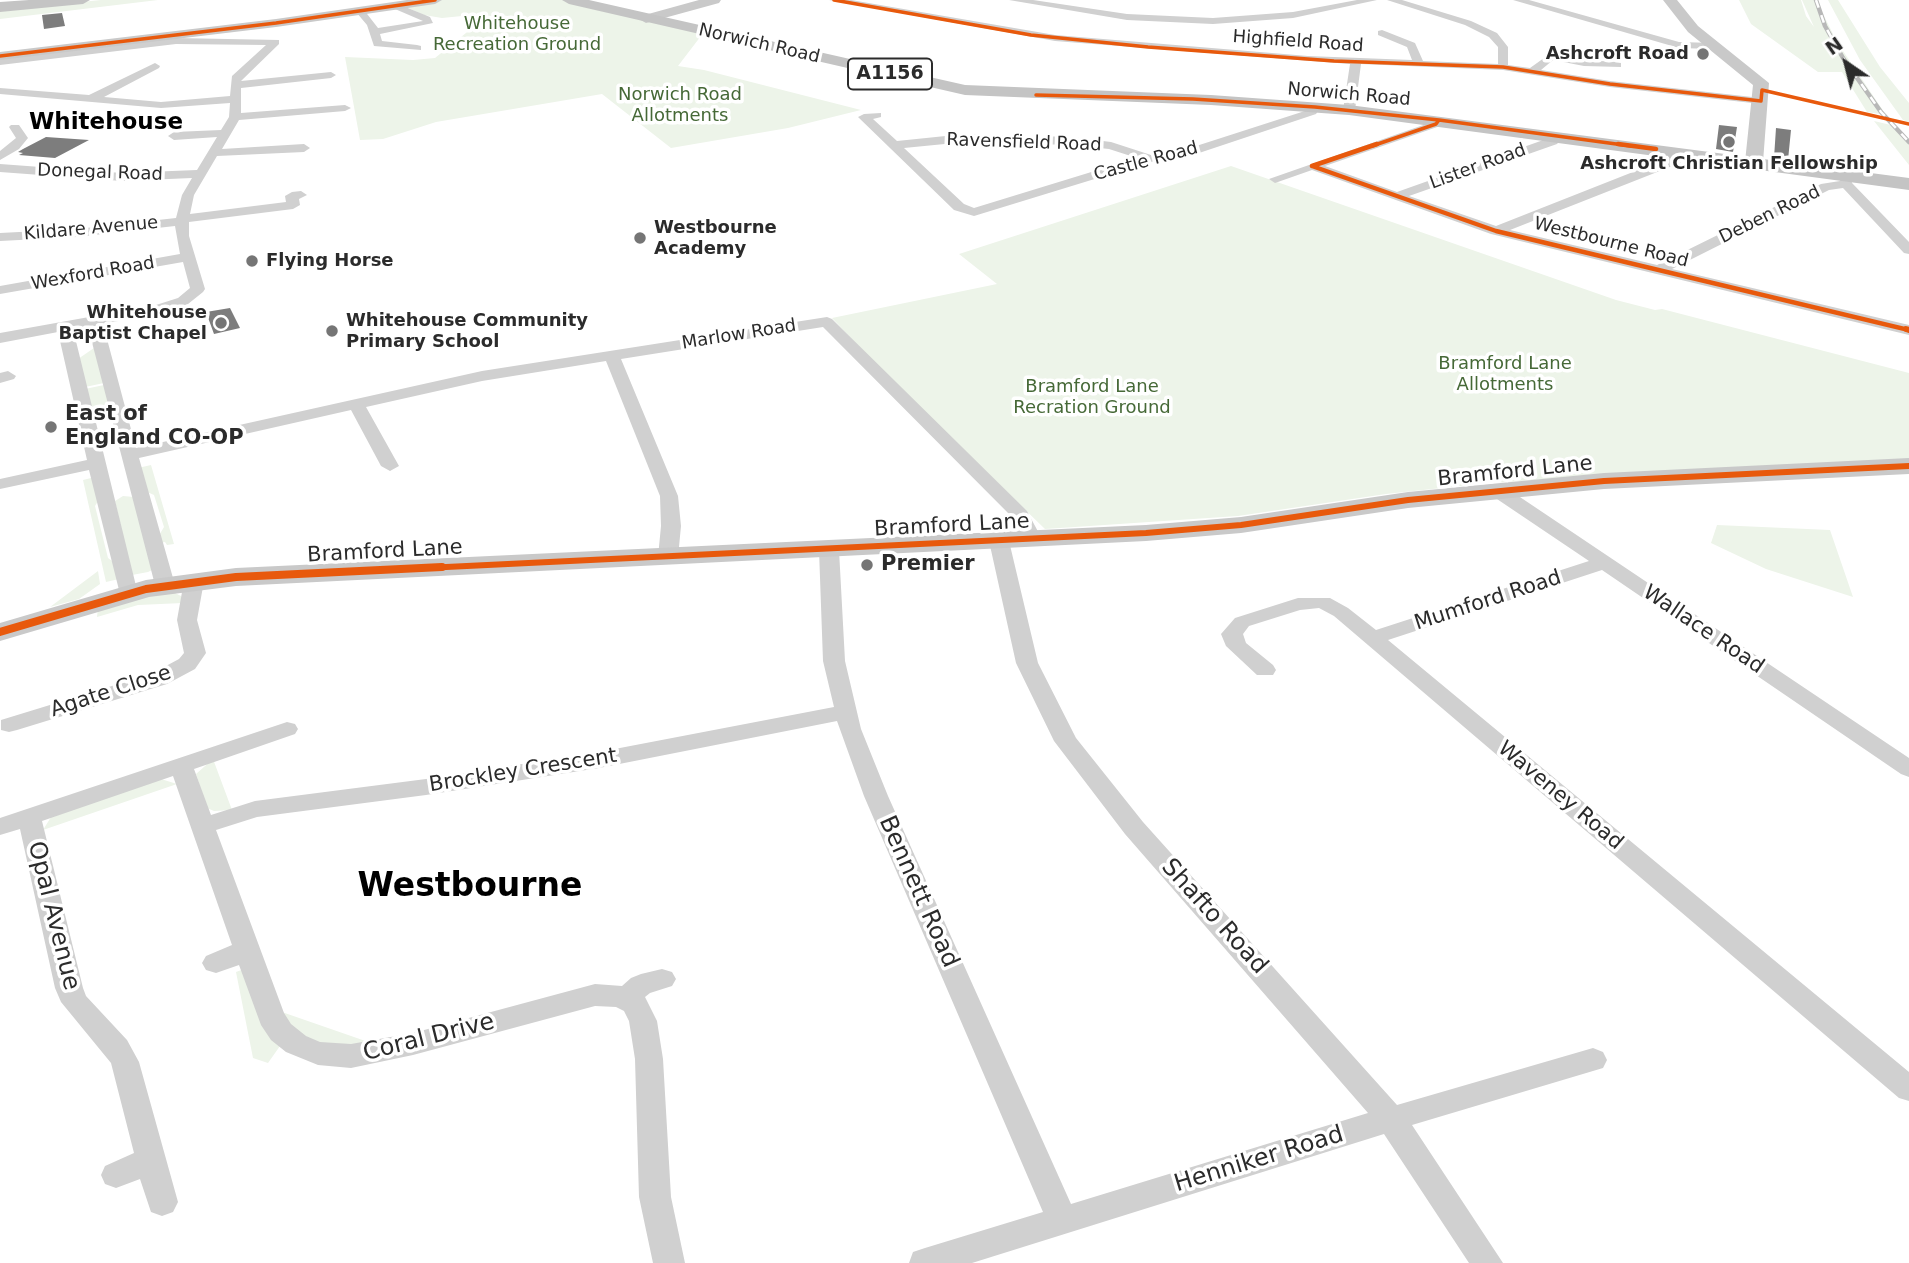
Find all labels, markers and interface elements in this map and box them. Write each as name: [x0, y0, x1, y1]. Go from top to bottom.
park label: Whitehouse Recreation Ground: [433, 13, 601, 56]
street label: Norwich Road: [696, 20, 822, 68]
street label: Highfield Road: [1232, 27, 1364, 57]
north arrow: [1811, 28, 1881, 98]
text: N: [1821, 32, 1847, 59]
place label: Ashcroft Road: [1546, 43, 1689, 65]
marker: Ashcroft Road: [1695, 46, 1711, 62]
road number: A1156: [848, 58, 932, 90]
street label: Norwich Road: [1286, 79, 1412, 111]
park label: Norwich Road Allotments: [618, 84, 742, 126]
district label: Whitehouse: [29, 109, 183, 137]
street label: Ravensfield Road: [946, 129, 1102, 157]
marker: Ashcroft Christian Fellowship: [1721, 134, 1737, 150]
street label: Castle Road: [1092, 138, 1200, 186]
street label: Lister Road: [1427, 140, 1529, 194]
place label: Ashcroft Christian Fellowship: [1580, 153, 1878, 175]
street label: Donegal Road: [37, 160, 163, 186]
street label: Deben Road: [1716, 181, 1824, 249]
street label: Kildare Avenue: [23, 212, 159, 246]
street label: Westbourne Road: [1531, 213, 1691, 273]
place label: Westbourne Academy: [654, 217, 777, 260]
marker: Westbourne Academy: [632, 230, 648, 246]
place label: Flying Horse: [266, 250, 394, 272]
street label: Wexford Road: [30, 253, 156, 295]
marker: Flying Horse: [244, 253, 260, 269]
place label: Whitehouse Baptist Chapel: [58, 302, 207, 344]
place label: Whitehouse Community Primary School: [346, 310, 588, 352]
marker: Whitehouse Baptist Chapel: [213, 315, 229, 331]
street label: Marlow Road: [680, 315, 798, 355]
marker: Whitehouse Community Primary School: [324, 323, 340, 339]
park label: Bramford Lane Allotments: [1438, 353, 1572, 396]
park label: Bramford Lane Recration Ground: [1013, 376, 1171, 418]
place label: East of England CO-OP: [65, 402, 244, 452]
marker: East of England CO-OP: [43, 419, 59, 435]
street label: Bramford Lane: [1436, 451, 1594, 493]
street label: Bramford Lane: [874, 509, 1030, 543]
street label: Bramford Lane: [307, 535, 463, 569]
place label: Premier: [881, 552, 975, 578]
marker: Premier: [859, 557, 875, 573]
street label: Mumford Road: [1411, 565, 1565, 637]
street label: Wallace Road: [1638, 580, 1768, 680]
street label: Agate Close: [47, 661, 175, 723]
street label: Waveney Road: [1492, 736, 1628, 856]
street label: Brockley Crescent: [427, 744, 619, 798]
street label: Bennett Road: [872, 812, 964, 972]
street label: Opal Avenue: [21, 839, 85, 993]
street label: Shafto Road: [1155, 853, 1273, 981]
district label: Westbourne: [358, 867, 582, 907]
street label: Coral Drive: [360, 1008, 498, 1068]
street label: Henniker Road: [1171, 1121, 1347, 1199]

